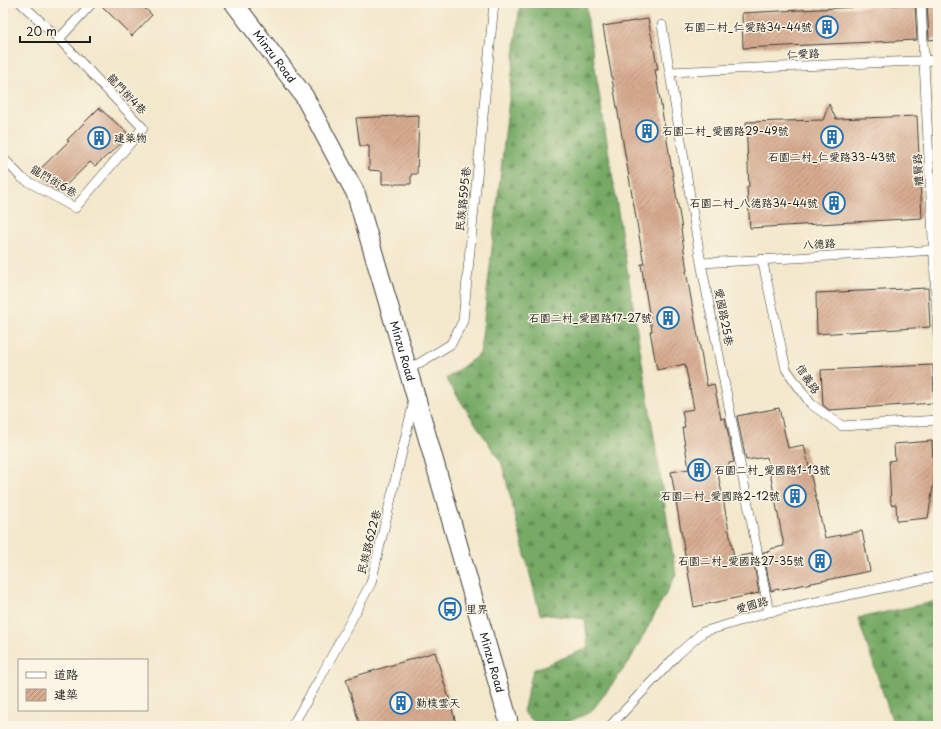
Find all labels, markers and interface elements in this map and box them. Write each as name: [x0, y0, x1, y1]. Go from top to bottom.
building icon: 石園二村_仁愛路34-44號: [814, 14, 840, 40]
scale bar: [20, 18, 90, 44]
place label: 石園二村_仁愛路34-44號: [684, 18, 812, 35]
text: 20 m: [26, 22, 57, 40]
street label: Minzu Road: [249, 26, 300, 86]
street label: 仁愛路: [786, 44, 820, 63]
street label: 龍門街4巷: [103, 69, 151, 118]
building icon: 石園二村_愛國路29-49號: [634, 118, 660, 144]
place label: 石園二村_愛國路29-49號: [662, 122, 789, 139]
building icon: 石園二村_仁愛路33-43號: [819, 124, 845, 150]
building icon: 建築物: [86, 125, 112, 151]
place label: 建築物: [114, 129, 147, 146]
place label: 石園二村_仁愛路33-43號: [768, 148, 896, 165]
street label: 禮賢路: [908, 153, 927, 187]
street label: 龍門街6巷: [28, 160, 81, 201]
street label: 民族路595巷: [451, 166, 474, 232]
building icon: 石園二村_八德路34-44號: [821, 190, 847, 216]
place label: 石園二村_八德路34-44號: [690, 194, 818, 211]
street label: 八德路: [802, 234, 836, 253]
street label: 愛國路25巷: [711, 287, 738, 347]
building icon: 石園二村_愛國路17-27號: [655, 305, 681, 331]
place label: 石園二村_愛國路17-27號: [529, 309, 652, 326]
street label: Minzu Road: [386, 319, 420, 383]
street label: 信義路: [792, 360, 825, 397]
building icon: 石園二村_愛國路1-13號: [686, 457, 712, 483]
place label: 石園二村_愛國路1-13號: [714, 461, 830, 478]
building icon: 石園二村_愛國路2-12號: [782, 483, 808, 509]
place label: 石園二村_愛國路2-12號: [661, 487, 780, 504]
street label: 民族路622巷: [352, 508, 385, 576]
building icon: 石園二村_愛國路27-35號: [807, 548, 833, 574]
place label: 石園二村_愛國路27-35號: [678, 552, 804, 569]
street label: 愛國路: [734, 592, 770, 617]
bus stop icon: 里界: [437, 596, 463, 622]
place label: 里界: [466, 600, 488, 617]
street label: Minzu Road: [476, 630, 509, 695]
legend: [18, 659, 148, 711]
text: 道路: [54, 665, 78, 683]
text: 建築: [54, 685, 78, 703]
building icon: 勤樸雲天: [388, 690, 414, 716]
place label: 勤樸雲天: [416, 694, 460, 711]

